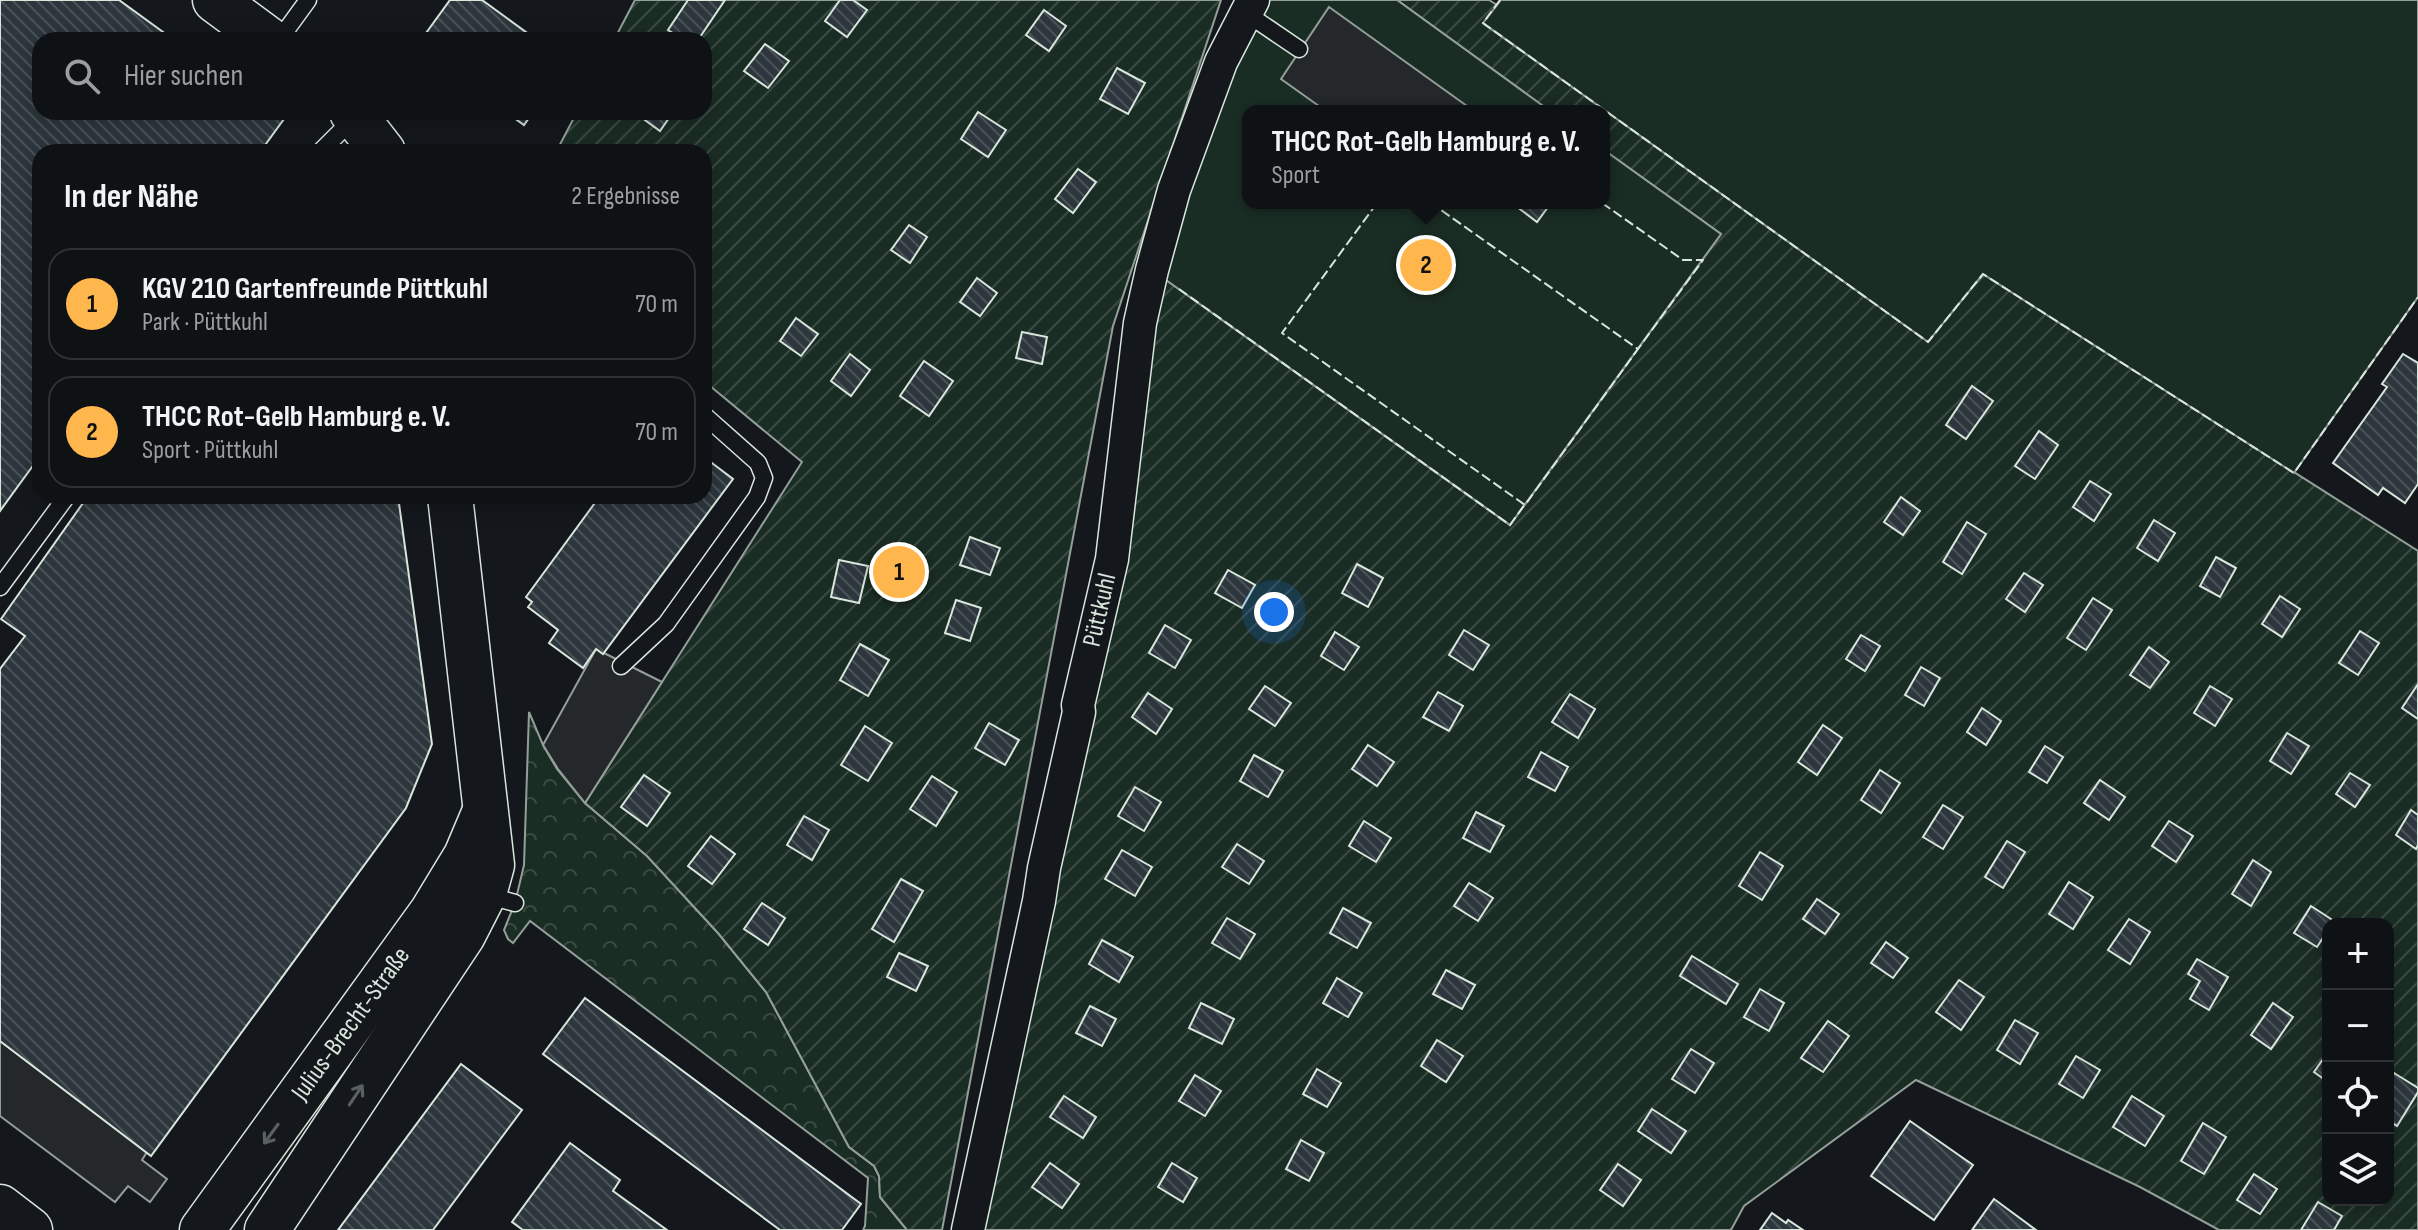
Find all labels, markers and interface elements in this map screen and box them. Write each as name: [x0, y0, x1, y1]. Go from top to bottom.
search box: [32, 32, 712, 120]
icon: search: [60, 54, 104, 98]
text: Hier suchen: [124, 58, 243, 94]
popup: [1242, 105, 1610, 209]
text: THCC Rot-Gelb Hamburg e. V.: [1272, 124, 1580, 160]
text: Sport: [1272, 160, 1320, 191]
text: In der Nähe: [64, 176, 199, 217]
text: 2 Ergebnisse: [571, 181, 680, 212]
pin: 2: [1400, 235, 1452, 295]
text: KGV 210 Gartenfreunde Püttkuhl: [142, 271, 488, 307]
text: 1: [87, 289, 97, 320]
text: 70 m: [635, 289, 678, 320]
text: Park · Püttkuhl: [142, 307, 268, 338]
text: THCC Rot-Gelb Hamburg e. V.: [142, 399, 451, 435]
text: 2: [86, 417, 98, 448]
text: 70 m: [635, 417, 678, 448]
text: Sport · Püttkuhl: [142, 435, 278, 466]
pin: 1: [873, 542, 925, 602]
street label: Püttkuhl: [1077, 570, 1123, 650]
your location: [1254, 592, 1294, 632]
map controls: [2322, 918, 2394, 1206]
button: +: [2322, 918, 2394, 990]
street label: Julius-Brecht-Straße: [284, 941, 417, 1107]
button: −: [2322, 990, 2394, 1062]
button: locate: [2322, 1062, 2394, 1134]
one-way arrow: [349, 1084, 365, 1107]
one-way arrow: [263, 1123, 280, 1145]
button: layers: [2322, 1134, 2394, 1206]

